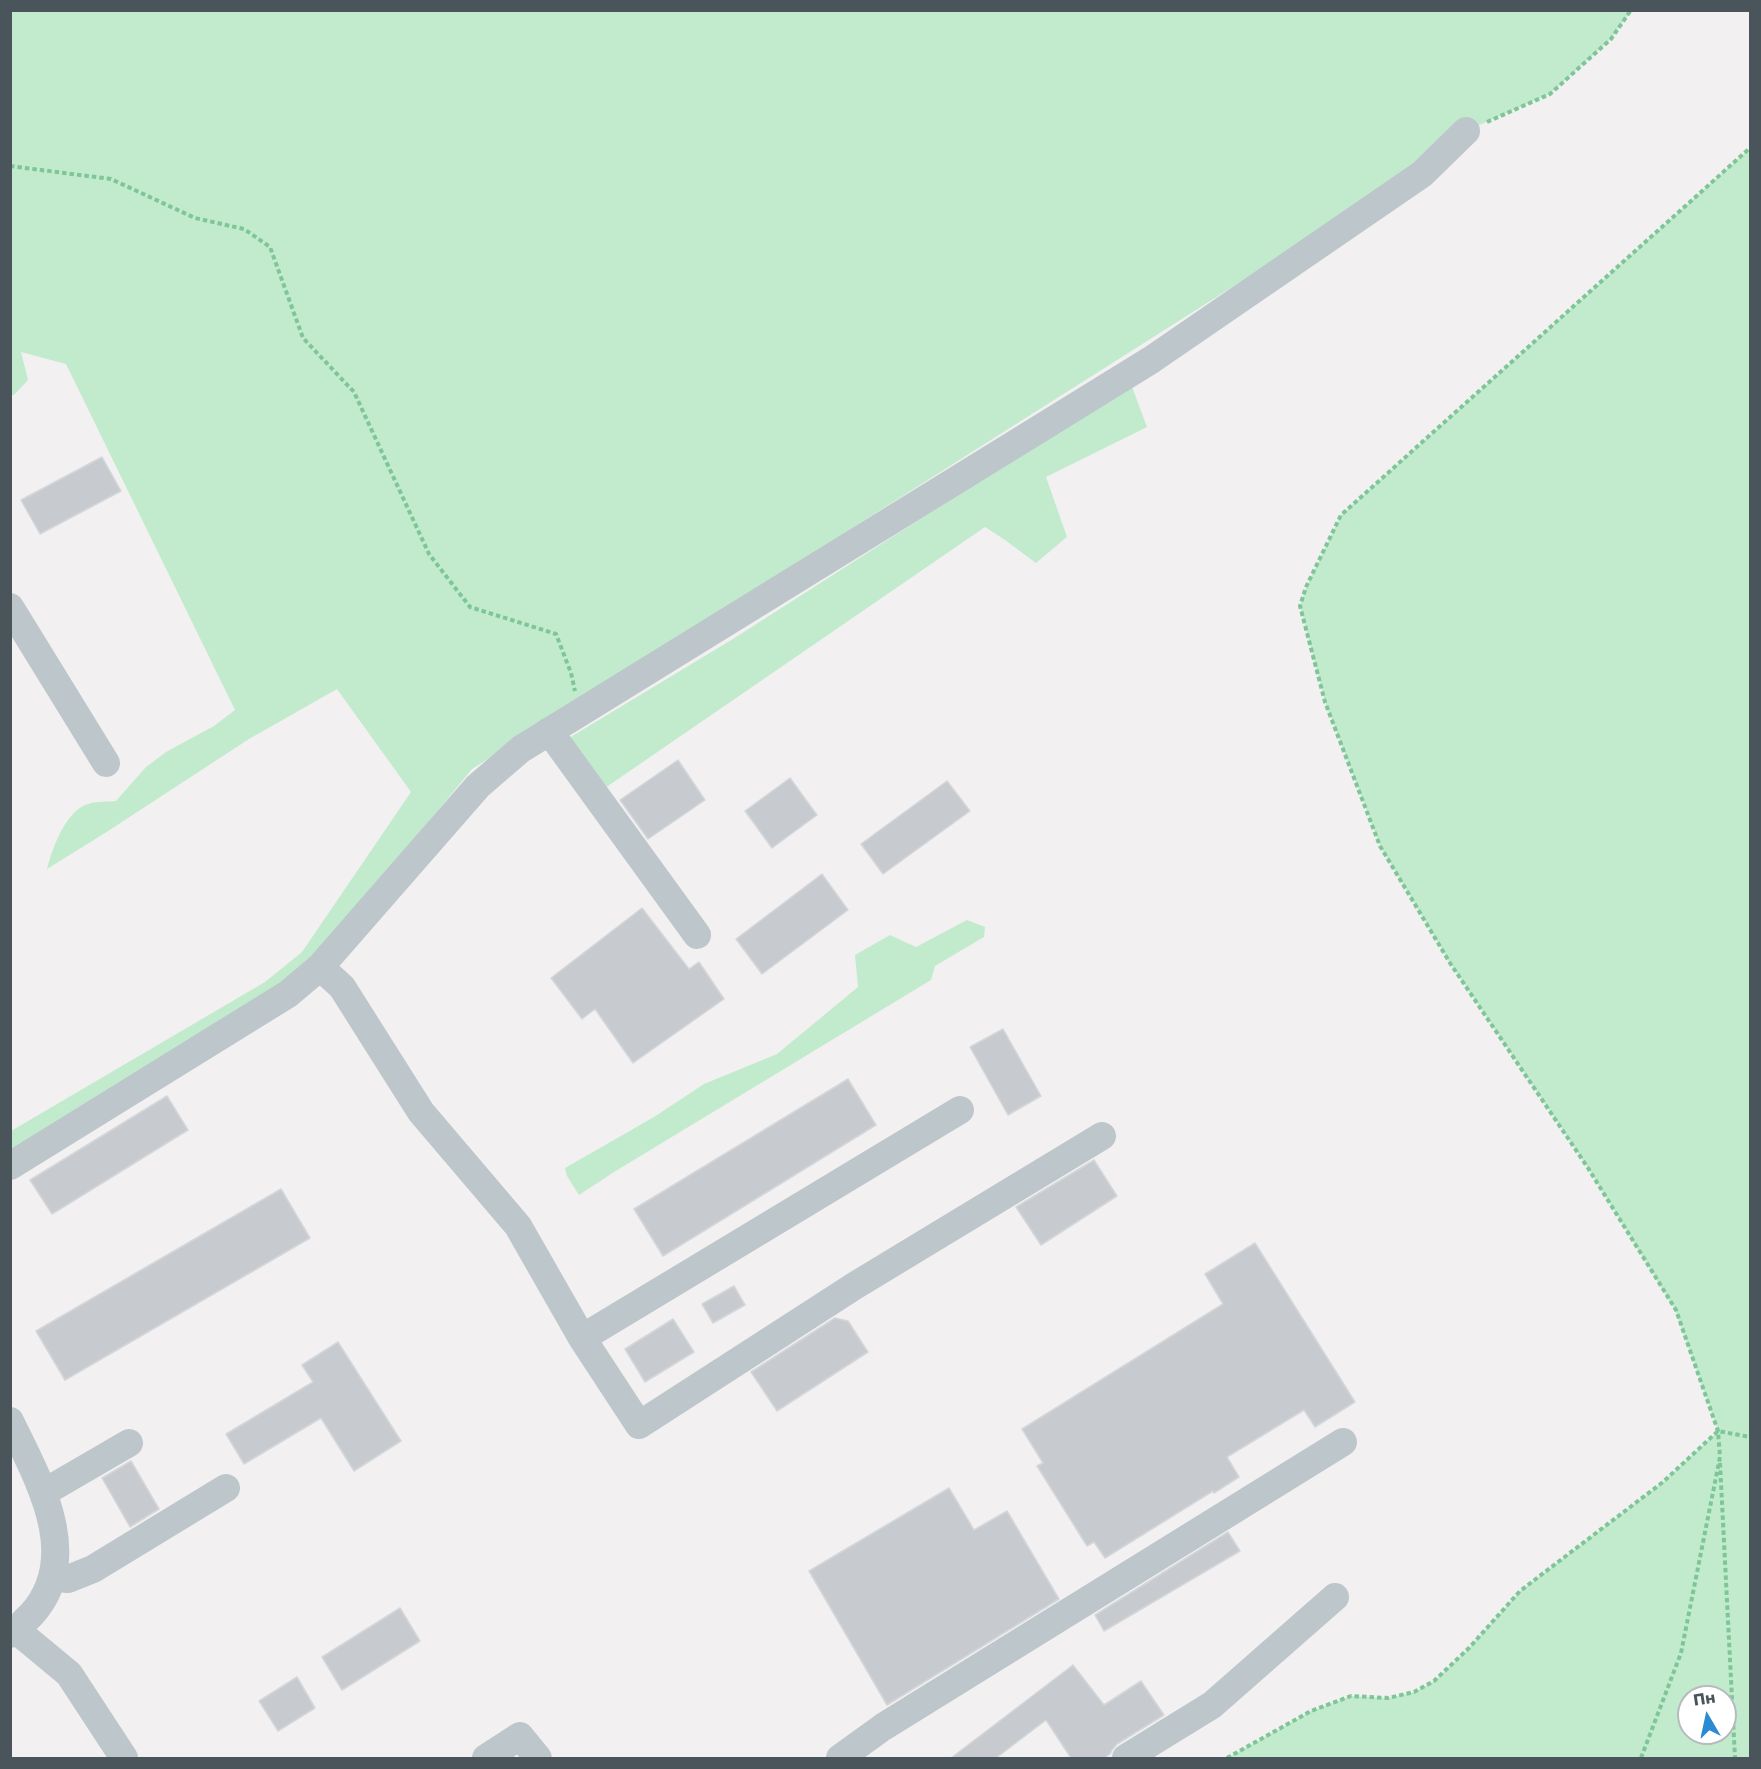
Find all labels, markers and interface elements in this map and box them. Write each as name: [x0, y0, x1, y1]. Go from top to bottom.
north arrow: [1677, 1685, 1737, 1745]
text: Пн: [1692, 1688, 1717, 1710]

